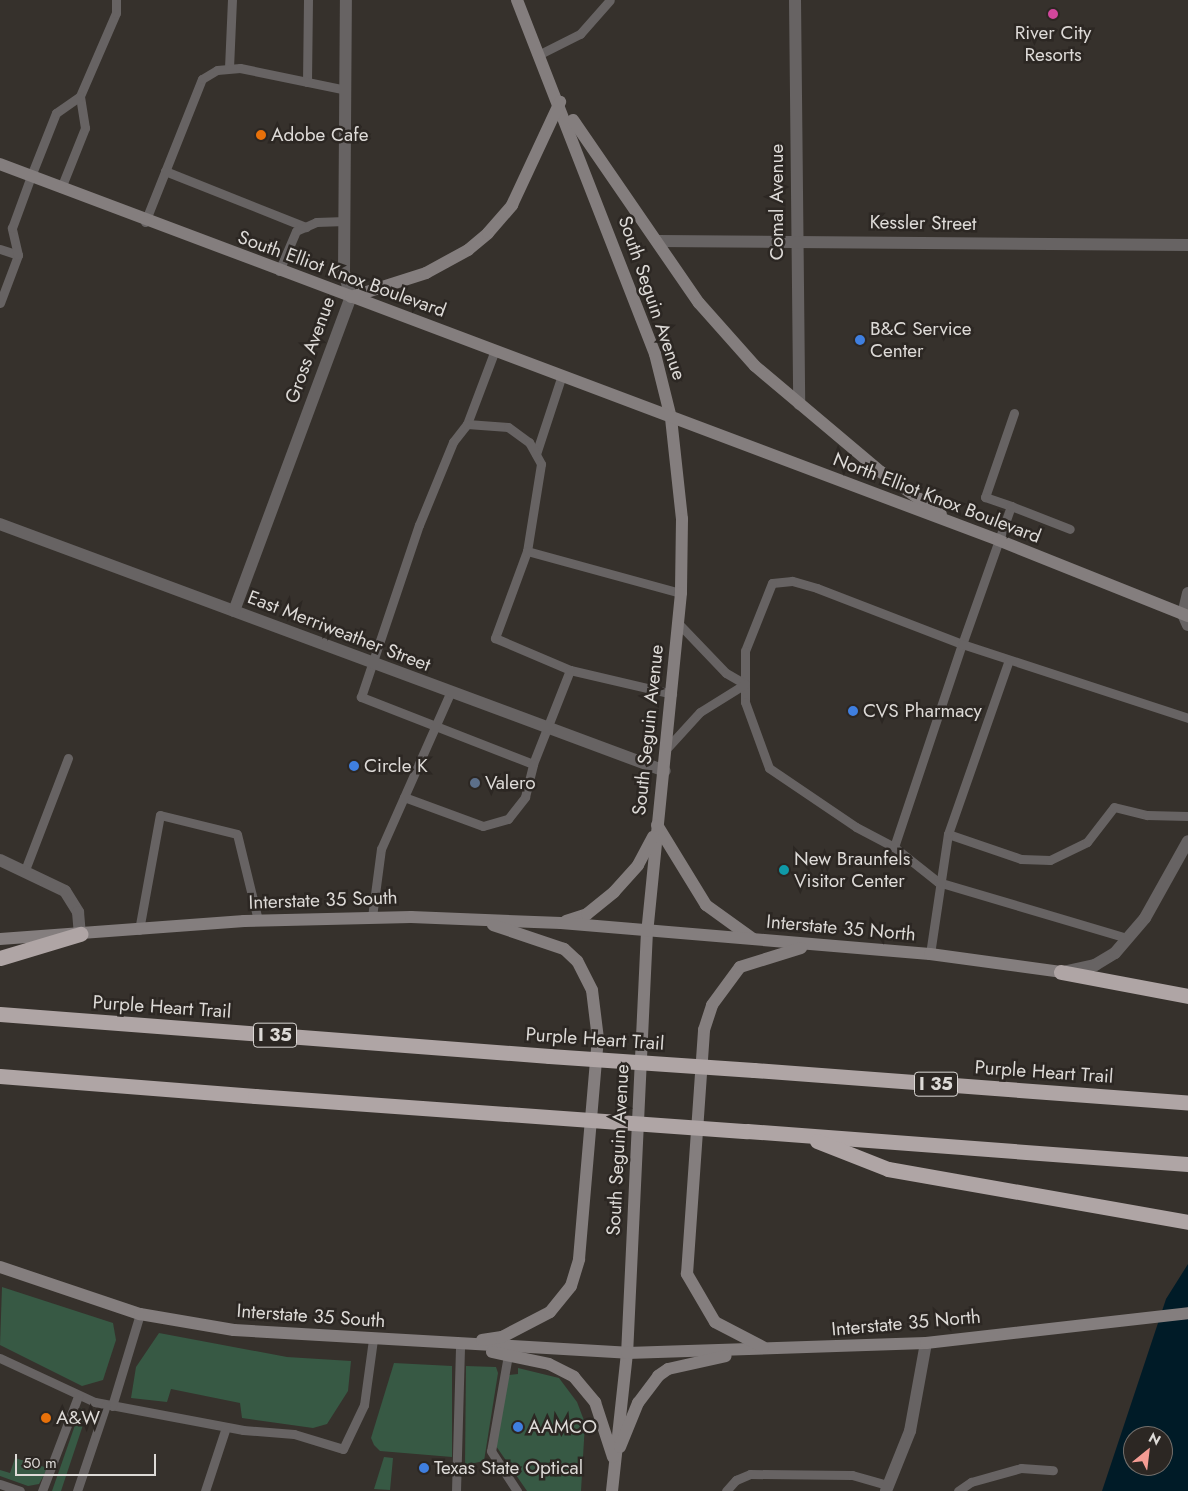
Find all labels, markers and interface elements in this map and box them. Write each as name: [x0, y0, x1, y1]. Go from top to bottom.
marker: River City Resorts: [1047, 8, 1059, 20]
place label: River City Resorts: [1015, 22, 1091, 66]
place label: Adobe Cafe: [271, 124, 368, 146]
marker: Adobe Cafe: [255, 129, 267, 141]
street label: Comal Avenue: [766, 144, 788, 260]
street label: Kessler Street: [869, 211, 977, 235]
street label: South Seguin Avenue: [613, 213, 691, 383]
street label: South Elliot Knox Boulevard: [235, 226, 449, 322]
street label: Gross Avenue: [280, 294, 340, 406]
place label: B&C Service Center: [870, 318, 972, 362]
marker: B&C Service Center: [854, 334, 866, 346]
street label: North Elliot Knox Boulevard: [830, 448, 1044, 548]
street label: East Merriweather Street: [244, 586, 434, 676]
street label: South Seguin Avenue: [628, 643, 668, 817]
place label: CVS Pharmacy: [863, 700, 982, 722]
marker: CVS Pharmacy: [847, 705, 859, 717]
place label: Circle K: [364, 755, 428, 777]
marker: Circle K: [348, 760, 360, 772]
place label: Valero: [485, 772, 536, 794]
marker: Valero: [469, 777, 481, 789]
place label: New Braunfels Visitor Center: [794, 848, 910, 892]
marker: New Braunfels Visitor Center: [778, 864, 790, 876]
street label: Interstate 35 South: [248, 886, 398, 914]
street label: Interstate 35 North: [765, 910, 917, 946]
street label: Purple Heart Trail: [92, 991, 232, 1023]
road number: I 35: [252, 1020, 298, 1050]
street label: Purple Heart Trail: [525, 1023, 665, 1055]
street label: Purple Heart Trail: [974, 1056, 1114, 1088]
street label: South Seguin Avenue: [602, 1064, 634, 1236]
road number: I 35: [914, 1068, 958, 1100]
street label: Interstate 35 South: [236, 1299, 386, 1333]
street label: Interstate 35 North: [830, 1305, 982, 1341]
place label: A&W: [56, 1407, 100, 1429]
marker: A&W: [40, 1412, 52, 1424]
place label: AAMCO: [528, 1416, 597, 1438]
marker: AAMCO: [512, 1421, 524, 1433]
north arrow: [1123, 1426, 1173, 1476]
text: N: [1145, 1427, 1165, 1450]
scale bar: [18, 1444, 159, 1476]
text: 50 m: [23, 1452, 57, 1474]
place label: Texas State Optical: [434, 1457, 583, 1479]
marker: Texas State Optical: [418, 1462, 430, 1474]

